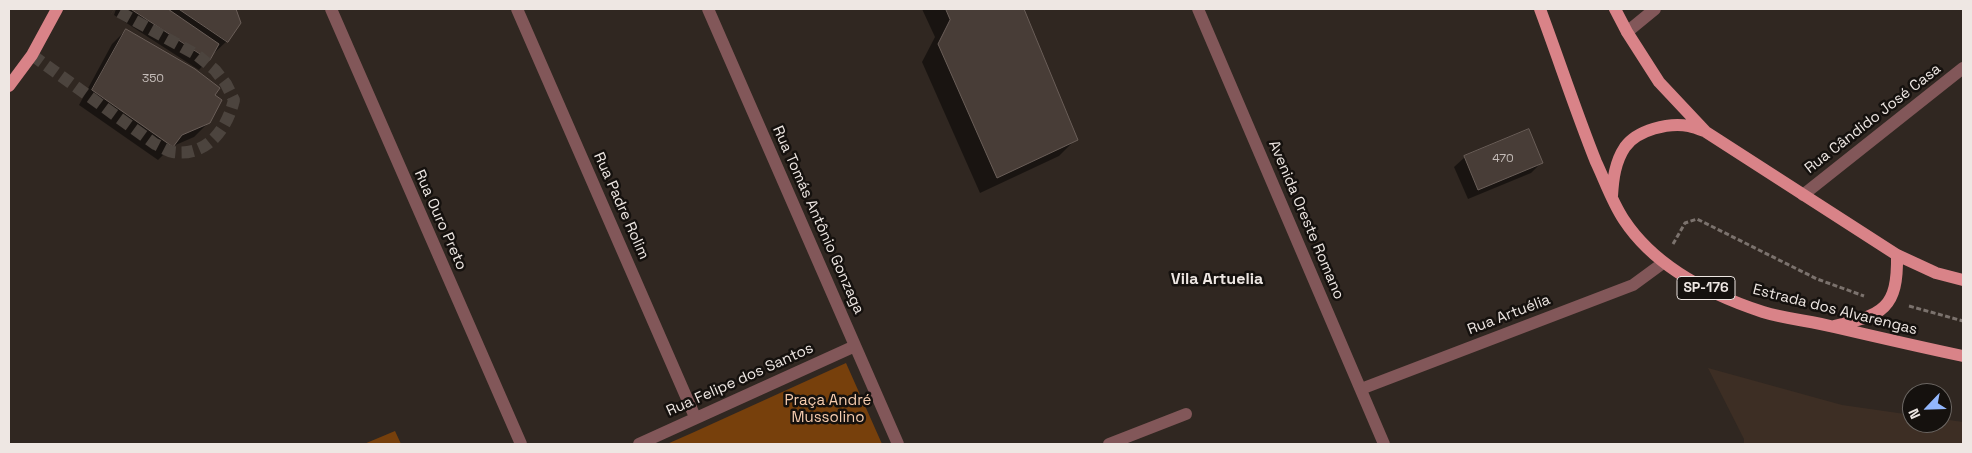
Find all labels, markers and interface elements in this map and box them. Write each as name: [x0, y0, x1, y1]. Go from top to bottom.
street label: Rua Cândido José Casa: [1801, 60, 1945, 178]
house number: 350: [142, 72, 164, 86]
street label: Rua Tomás Antônio Gonzaga: [768, 123, 868, 317]
street label: Avenida Oreste Romano: [1264, 138, 1348, 302]
street label: Rua Padre Rolim: [589, 150, 653, 262]
house number: 470: [1492, 152, 1514, 166]
street label: Rua Ouro Preto: [410, 167, 470, 273]
district label: Vila Artuelia: [1171, 270, 1263, 290]
road number: SP-176: [1677, 276, 1735, 300]
street label: Estrada dos Alvarengas: [1751, 281, 1919, 339]
street label: Rua Artuélia: [1465, 291, 1553, 339]
street label: Rua Felipe dos Santos: [664, 339, 816, 421]
north arrow: [1902, 383, 1952, 433]
park label: Praça André Mussolino: [785, 392, 871, 427]
text: N: [1904, 406, 1924, 422]

